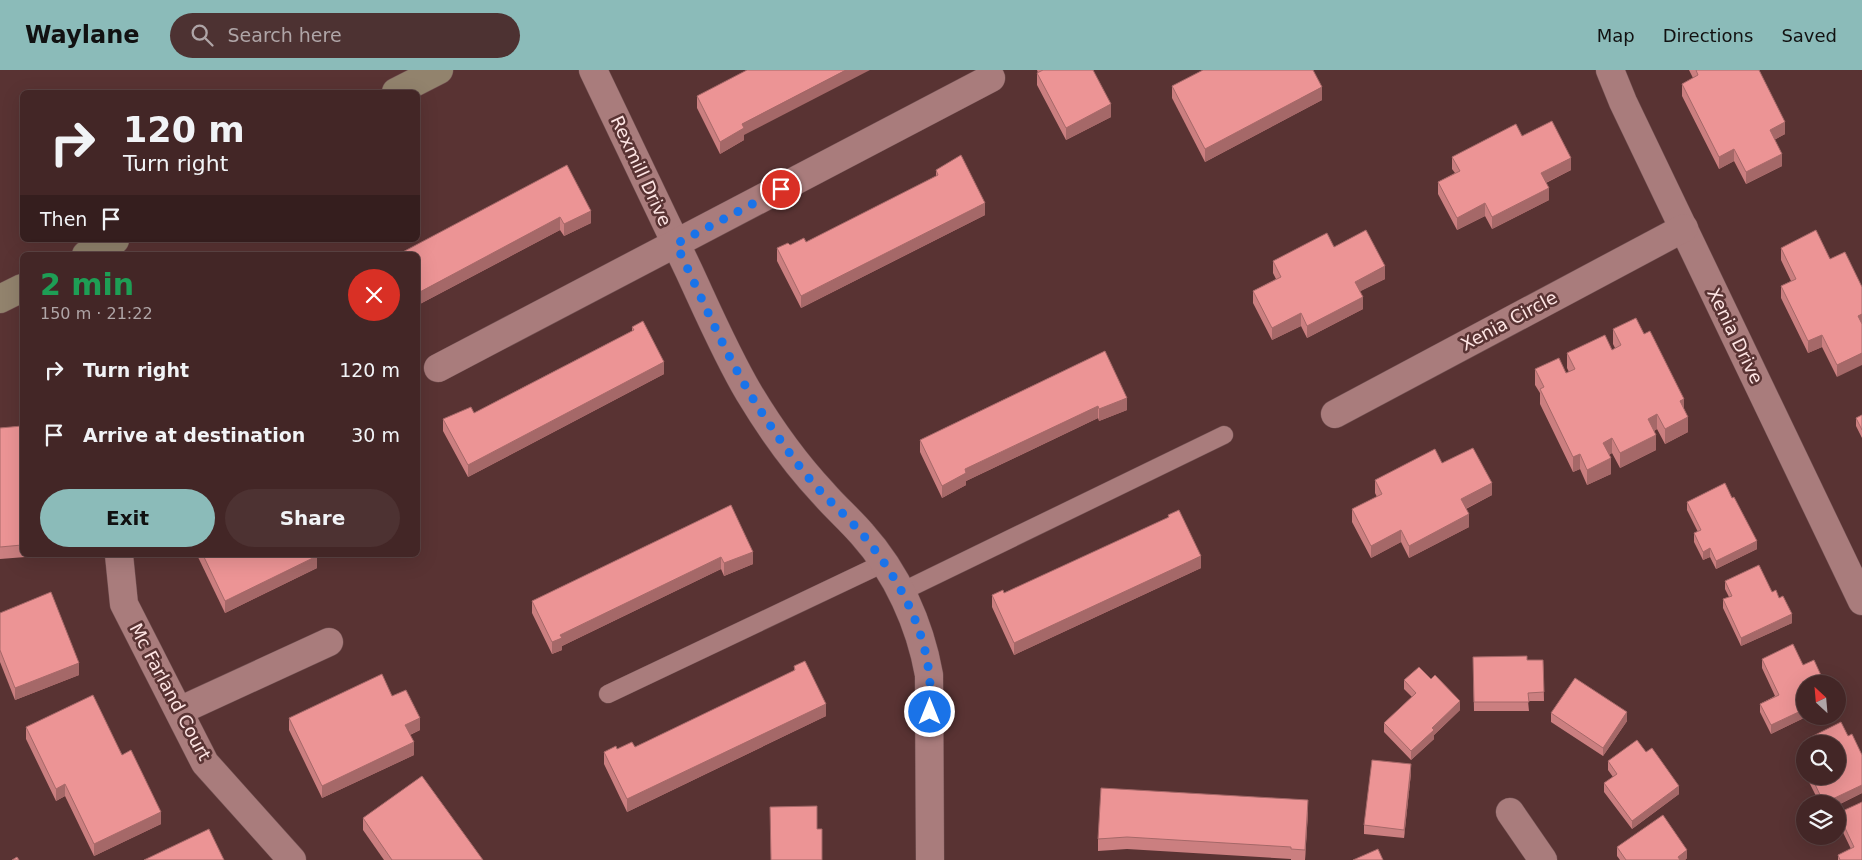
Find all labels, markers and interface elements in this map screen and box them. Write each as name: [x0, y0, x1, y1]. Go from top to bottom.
search box: [170, 13, 520, 58]
text: Waylane: [25, 21, 140, 49]
icon: search: [188, 21, 216, 49]
text: Search here: [228, 24, 342, 46]
text: Map: [1597, 25, 1635, 46]
text: Directions: [1663, 25, 1753, 46]
text: Saved: [1781, 25, 1837, 46]
icon: right: [40, 110, 105, 175]
text: 120 m: [123, 110, 245, 150]
street label: Rexmill Drive: [607, 112, 676, 229]
text: Turn right: [123, 151, 228, 176]
pin: [760, 168, 802, 210]
icon: arrive: [767, 175, 795, 203]
icon: arrive: [97, 205, 125, 233]
text: Then: [40, 208, 87, 230]
text: 2 min: [40, 267, 134, 302]
button: close: [348, 269, 400, 321]
street label: Xenia Drive: [1703, 285, 1768, 387]
street label: Xenia Circle: [1457, 286, 1561, 355]
text: 150 m · 21:22: [40, 304, 153, 323]
icon: right: [40, 356, 68, 384]
text: Turn right: [83, 359, 189, 381]
text: 120 m: [339, 359, 400, 381]
icon: arrive: [40, 421, 68, 449]
text: Arrive at destination: [83, 424, 305, 446]
text: 30 m: [351, 424, 400, 446]
button: Exit: [40, 489, 215, 547]
button: Share: [225, 489, 400, 547]
street label: Mc Farland Court: [125, 620, 215, 764]
north arrow: [1796, 675, 1846, 725]
map controls: [1796, 675, 1846, 845]
position arrow: [903, 685, 955, 737]
button: search: [1796, 735, 1846, 785]
button: layers: [1796, 795, 1846, 845]

